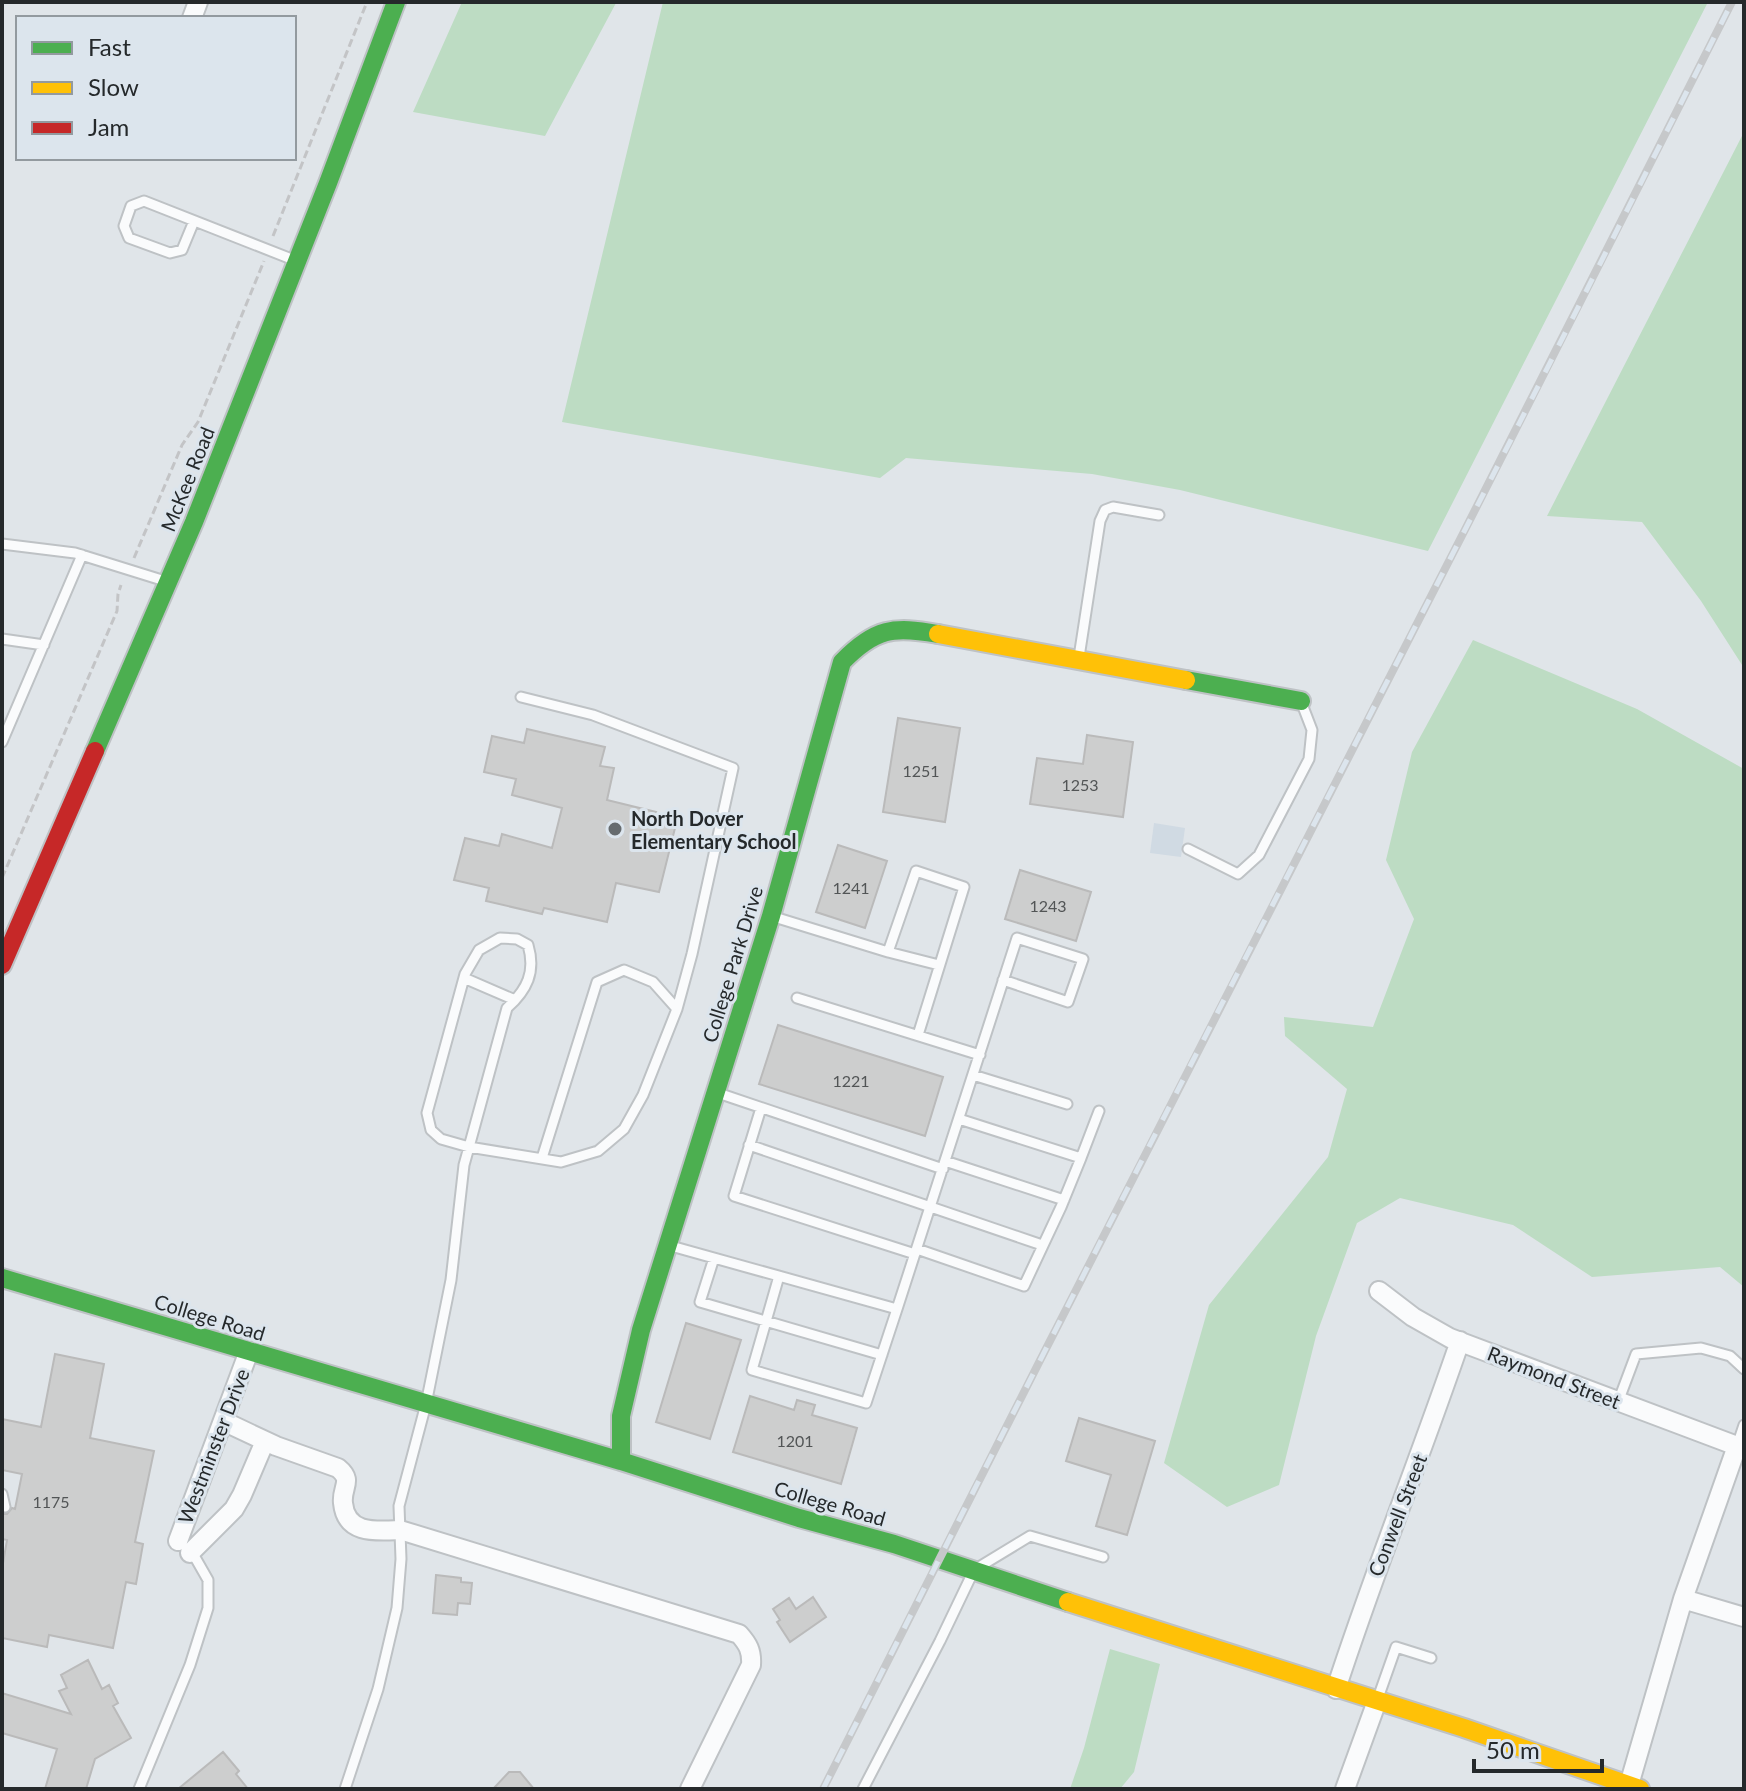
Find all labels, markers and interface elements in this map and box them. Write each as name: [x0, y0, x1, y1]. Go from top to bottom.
legend: [16, 16, 296, 160]
text: Fast: [88, 32, 131, 61]
text: Slow: [88, 72, 139, 101]
text: Jam: [88, 112, 129, 141]
street label: McKee Road: [155, 423, 219, 535]
house number: 1251: [902, 761, 940, 780]
house number: 1253: [1061, 775, 1099, 794]
place label: North Dover Elementary School: [631, 806, 796, 853]
marker: North Dover Elementary School: [606, 820, 624, 838]
house number: 1241: [832, 878, 870, 897]
street label: College Park Drive: [697, 883, 767, 1045]
house number: 1243: [1029, 896, 1067, 915]
house number: 1221: [832, 1071, 870, 1090]
street label: College Road: [152, 1289, 268, 1345]
street label: Raymond Street: [1484, 1341, 1624, 1413]
street label: Westminster Drive: [172, 1365, 254, 1527]
house number: 1201: [776, 1431, 814, 1450]
street label: Conwell Street: [1363, 1450, 1431, 1580]
street label: College Road: [772, 1476, 888, 1530]
house number: 1175: [32, 1492, 70, 1511]
scale bar: [1474, 1723, 1602, 1773]
text: 50 m: [1486, 1735, 1540, 1764]

